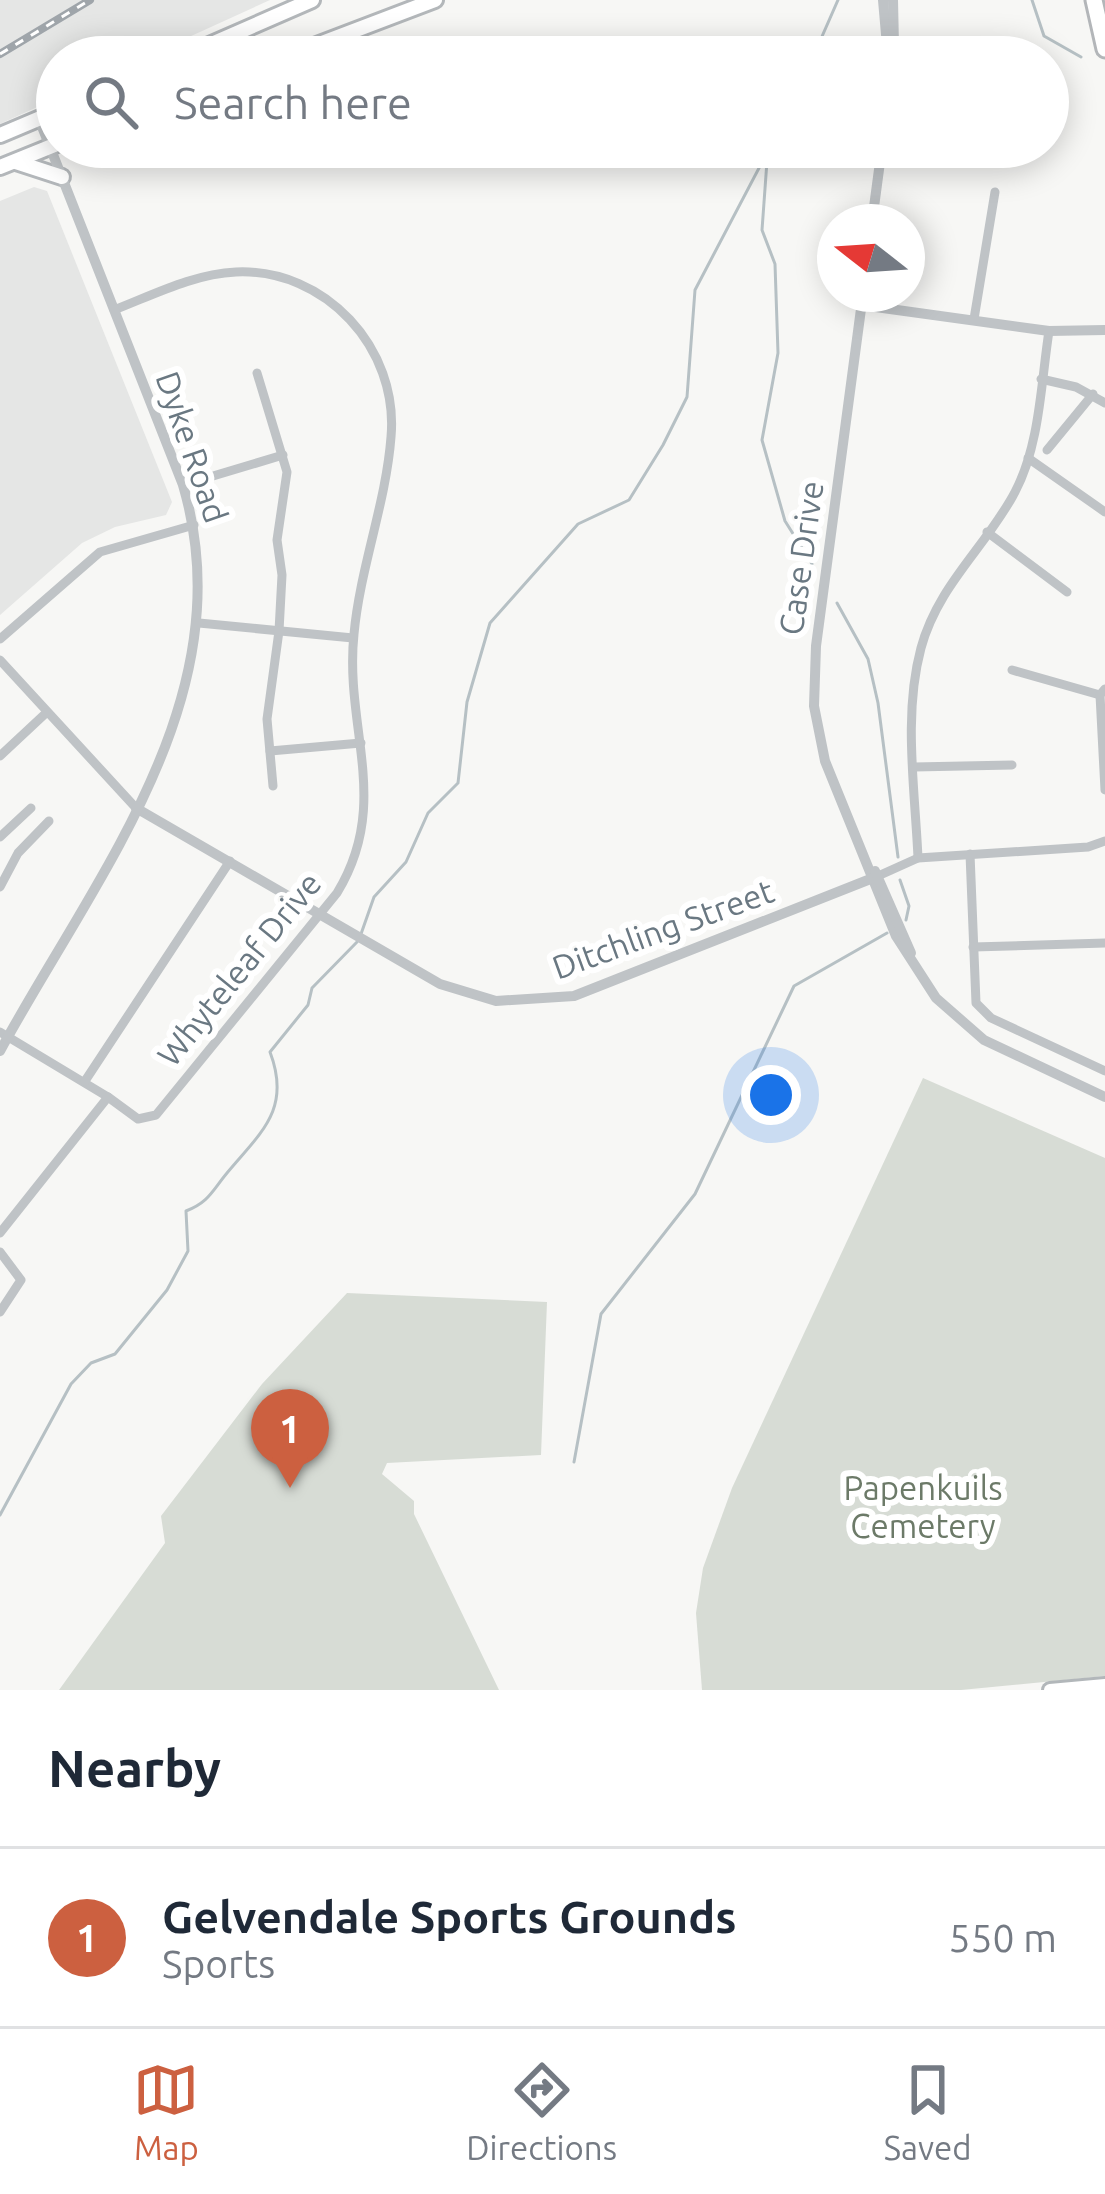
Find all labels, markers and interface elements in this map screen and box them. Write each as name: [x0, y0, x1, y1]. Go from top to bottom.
search box: [36, 36, 1069, 168]
icon: search: [78, 69, 144, 135]
text: Search here: [174, 77, 412, 128]
north arrow: [817, 204, 925, 312]
street label: Dyke Road: [149, 367, 236, 527]
street label: Case Drive: [771, 478, 830, 637]
street label: Whyteleaf Drive: [149, 865, 328, 1073]
street label: Ditchling Street: [547, 871, 778, 986]
your location: [741, 1065, 801, 1125]
pin: 1: [251, 1389, 329, 1488]
park label: Papenkuils Cemetery: [843, 1469, 1003, 1544]
text: Nearby: [48, 1739, 221, 1797]
text: Gelvendale Sports Grounds: [162, 1891, 736, 1942]
text: 1: [76, 1916, 98, 1959]
text: 550 m: [948, 1916, 1057, 1959]
text: Sports: [162, 1942, 275, 1985]
tab: Map: [133, 2057, 199, 2166]
tab: Directions: [466, 2057, 617, 2166]
tab: Saved: [884, 2057, 972, 2166]

